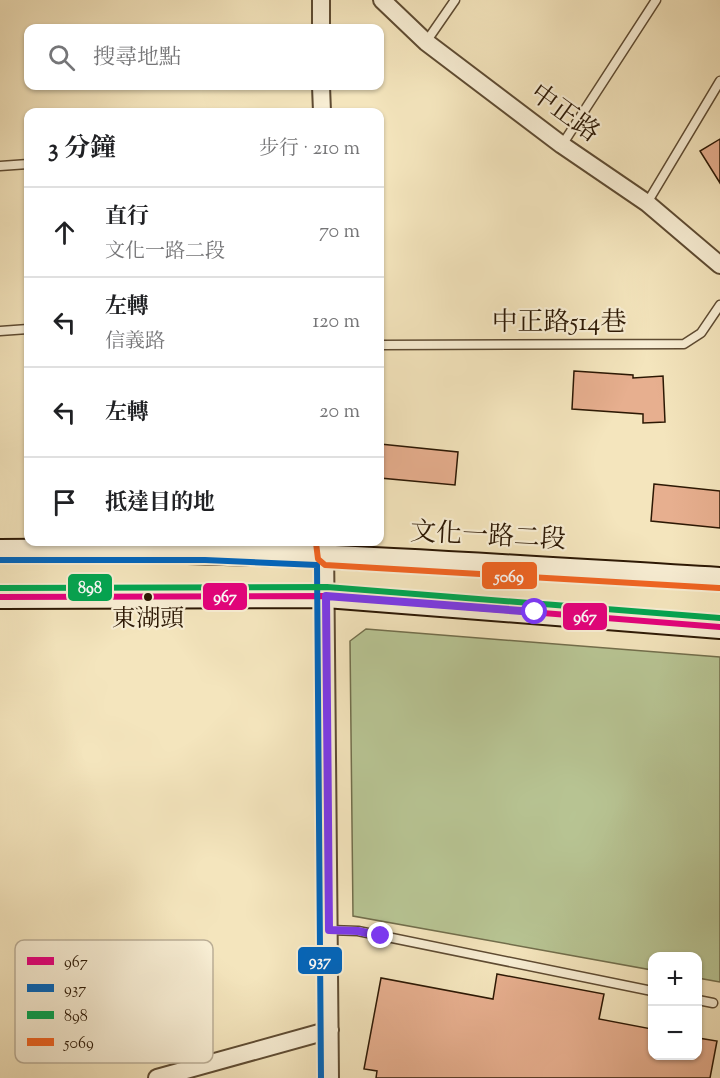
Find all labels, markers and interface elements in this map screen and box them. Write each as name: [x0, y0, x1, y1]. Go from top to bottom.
search box: [24, 24, 384, 90]
icon: search: [45, 41, 78, 74]
text: 搜尋地點: [93, 43, 181, 75]
street label: 中正路: [522, 76, 606, 152]
text: 3 分鐘: [48, 131, 116, 168]
text: 步行 · 210 m: [259, 135, 360, 164]
text: 直行: [105, 202, 149, 234]
icon: ahead: [48, 216, 81, 249]
text: 70 m: [319, 218, 360, 247]
text: 文化一路二段: [105, 238, 225, 267]
text: 左轉: [105, 292, 149, 324]
street label: 中正路514巷: [492, 305, 626, 342]
icon: left: [48, 306, 81, 339]
text: 120 m: [312, 308, 360, 337]
text: 信義路: [105, 328, 165, 357]
icon: left: [48, 396, 81, 429]
text: 左轉: [105, 398, 149, 430]
text: 20 m: [319, 398, 360, 427]
icon: arrive: [48, 486, 81, 519]
text: 抵達目的地: [105, 488, 215, 520]
street label: 文化一路二段: [409, 514, 567, 560]
line badge: 5069: [481, 561, 538, 590]
text: 5069: [492, 567, 524, 590]
line badge: 898: [67, 573, 113, 602]
text: 898: [78, 578, 102, 601]
line badge: 967: [202, 582, 248, 611]
text: 967: [213, 587, 238, 610]
marker: 東湖頭: [142, 591, 154, 603]
route start: [521, 598, 547, 624]
line badge: 967: [562, 602, 608, 631]
place label: 東湖頭: [112, 603, 184, 637]
text: 967: [573, 607, 598, 630]
route end: [367, 922, 393, 948]
legend: [15, 940, 213, 1063]
line badge: 937: [297, 946, 343, 975]
text: 937: [309, 951, 332, 974]
text: 967: [64, 952, 88, 975]
map controls: [648, 952, 702, 1060]
button: +: [648, 952, 702, 1006]
text: 937: [64, 979, 86, 1002]
text: 898: [64, 1006, 88, 1029]
button: −: [648, 1006, 702, 1060]
text: 5069: [63, 1033, 94, 1056]

